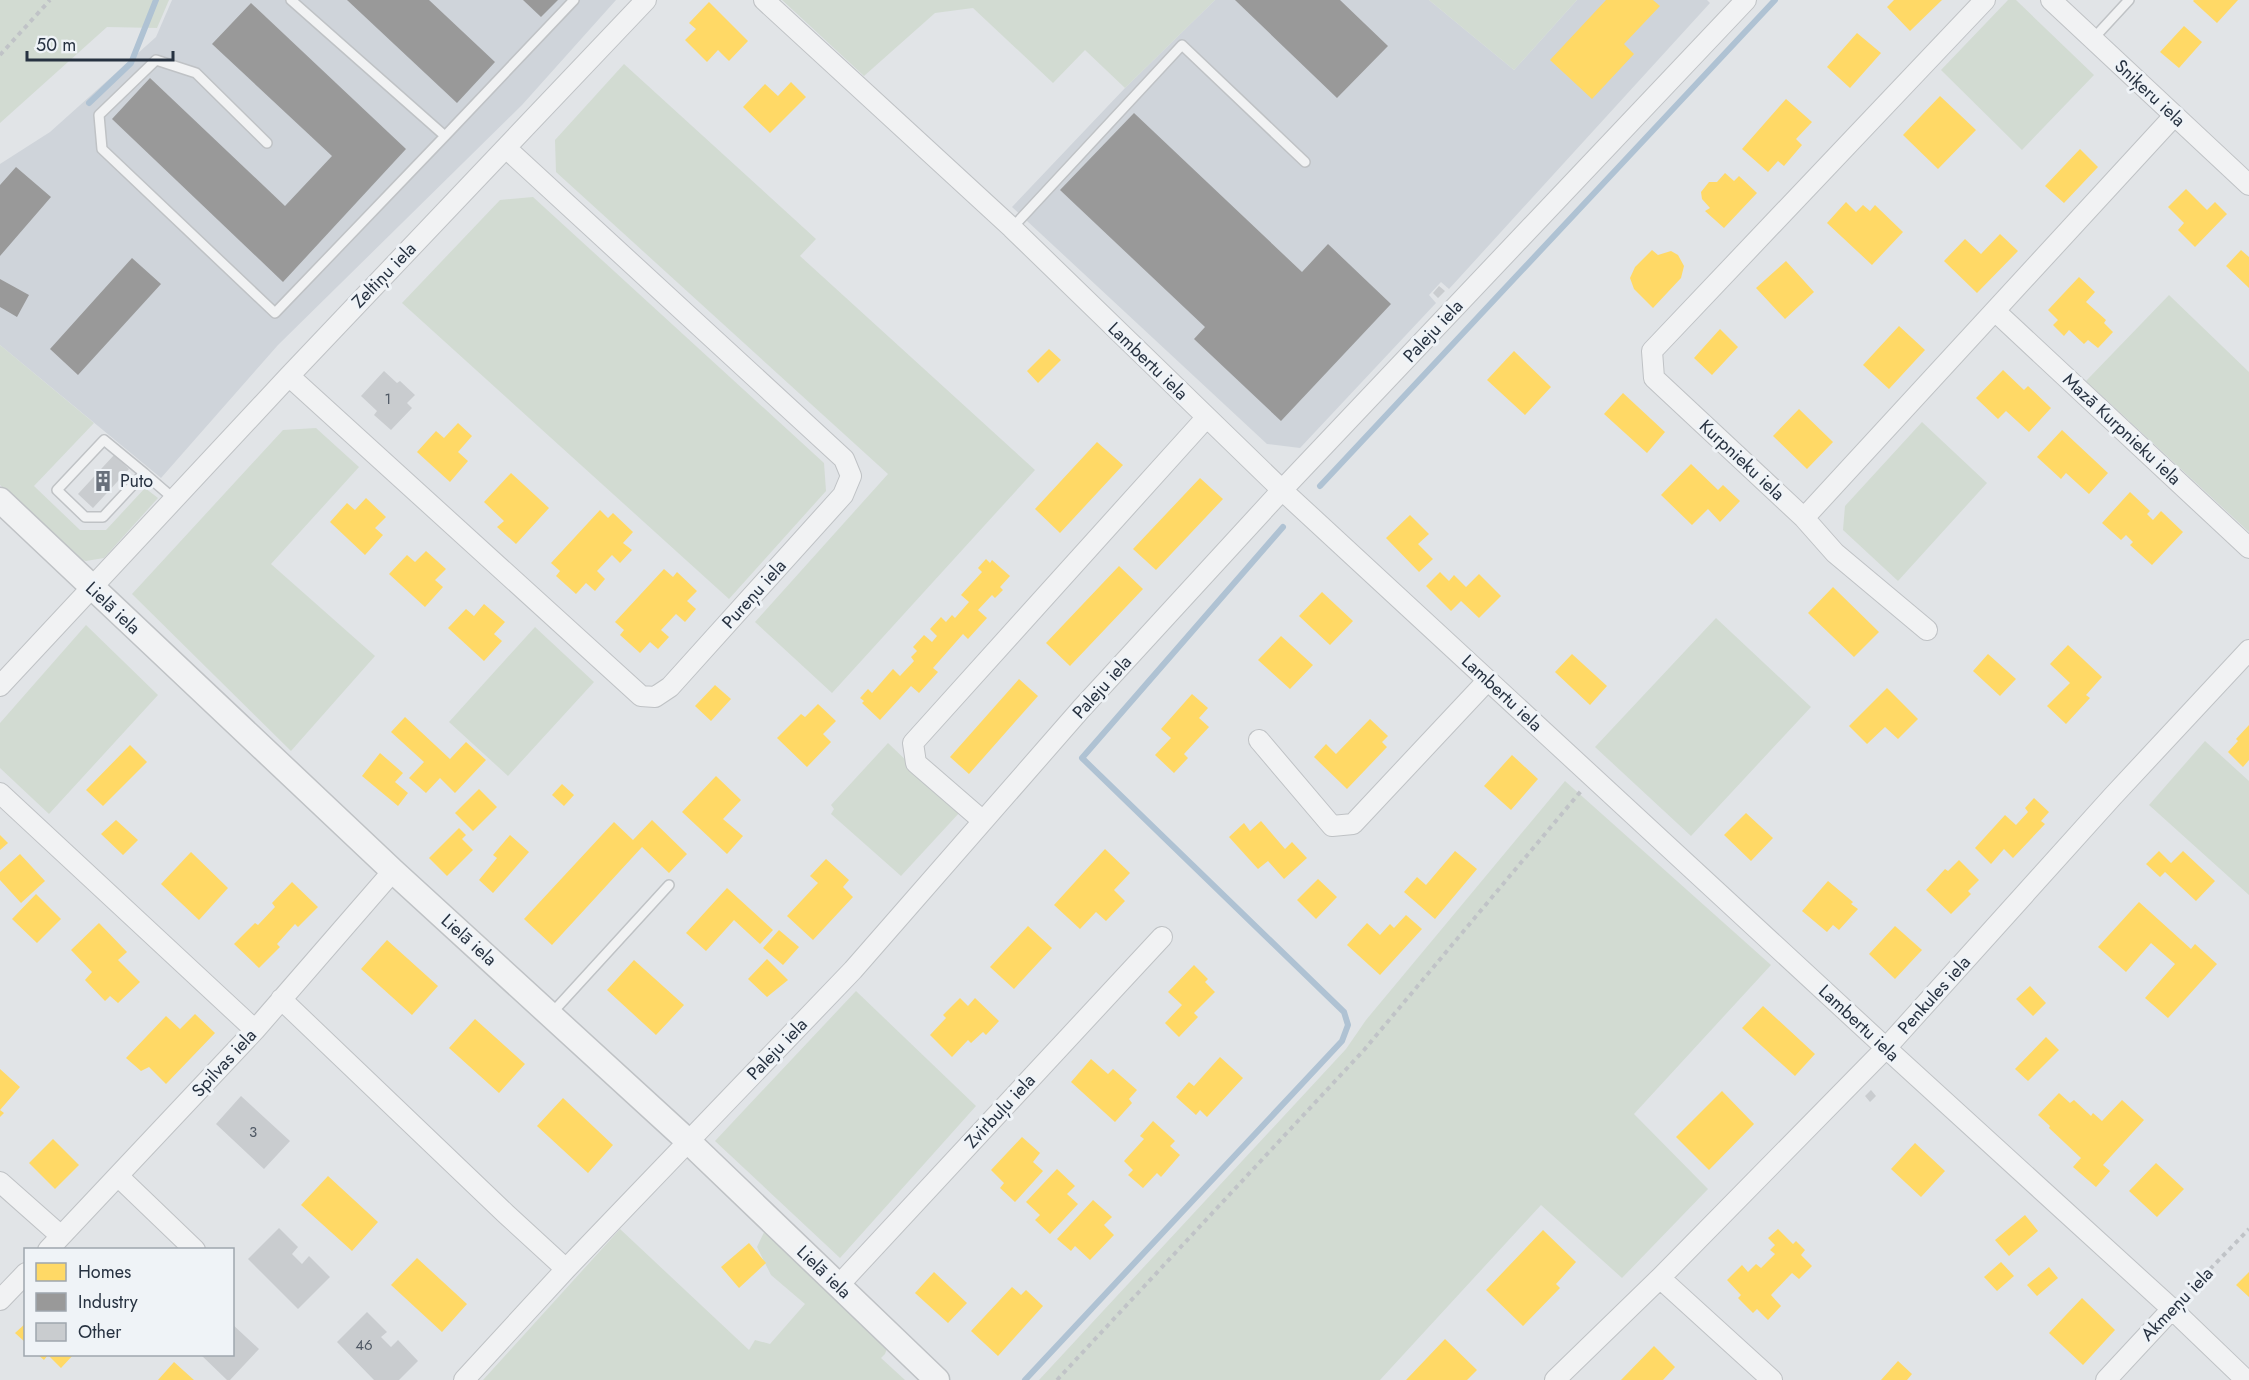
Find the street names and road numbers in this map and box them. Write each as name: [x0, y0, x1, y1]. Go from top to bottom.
street label: Sniķeru iela: [2109, 53, 2191, 133]
street label: Zeltiņu iela: [346, 236, 422, 314]
street label: Paleju iela: [1397, 294, 1469, 368]
street label: Lambertu iela: [1102, 316, 1194, 406]
street label: Mazā Kurpnieku iela: [2057, 367, 2187, 491]
street label: Kurpnieku iela: [1694, 414, 1790, 506]
street label: Pureņu iela: [716, 554, 792, 634]
street label: Lielā iela: [80, 576, 146, 640]
street label: Lambertu iela: [1456, 649, 1548, 737]
street label: Paleju iela: [1066, 650, 1138, 724]
street label: Lielā iela: [435, 908, 503, 972]
street label: Penkules iela: [1892, 950, 1976, 1040]
street label: Lambertu iela: [1813, 979, 1905, 1067]
street label: Paleju iela: [741, 1012, 813, 1086]
street label: Spilvas iela: [186, 1023, 262, 1103]
street label: Zvirbuļu iela: [959, 1068, 1041, 1154]
street label: Lielā iela: [791, 1239, 857, 1305]
street label: Akmeņu iela: [2135, 1261, 2219, 1347]

